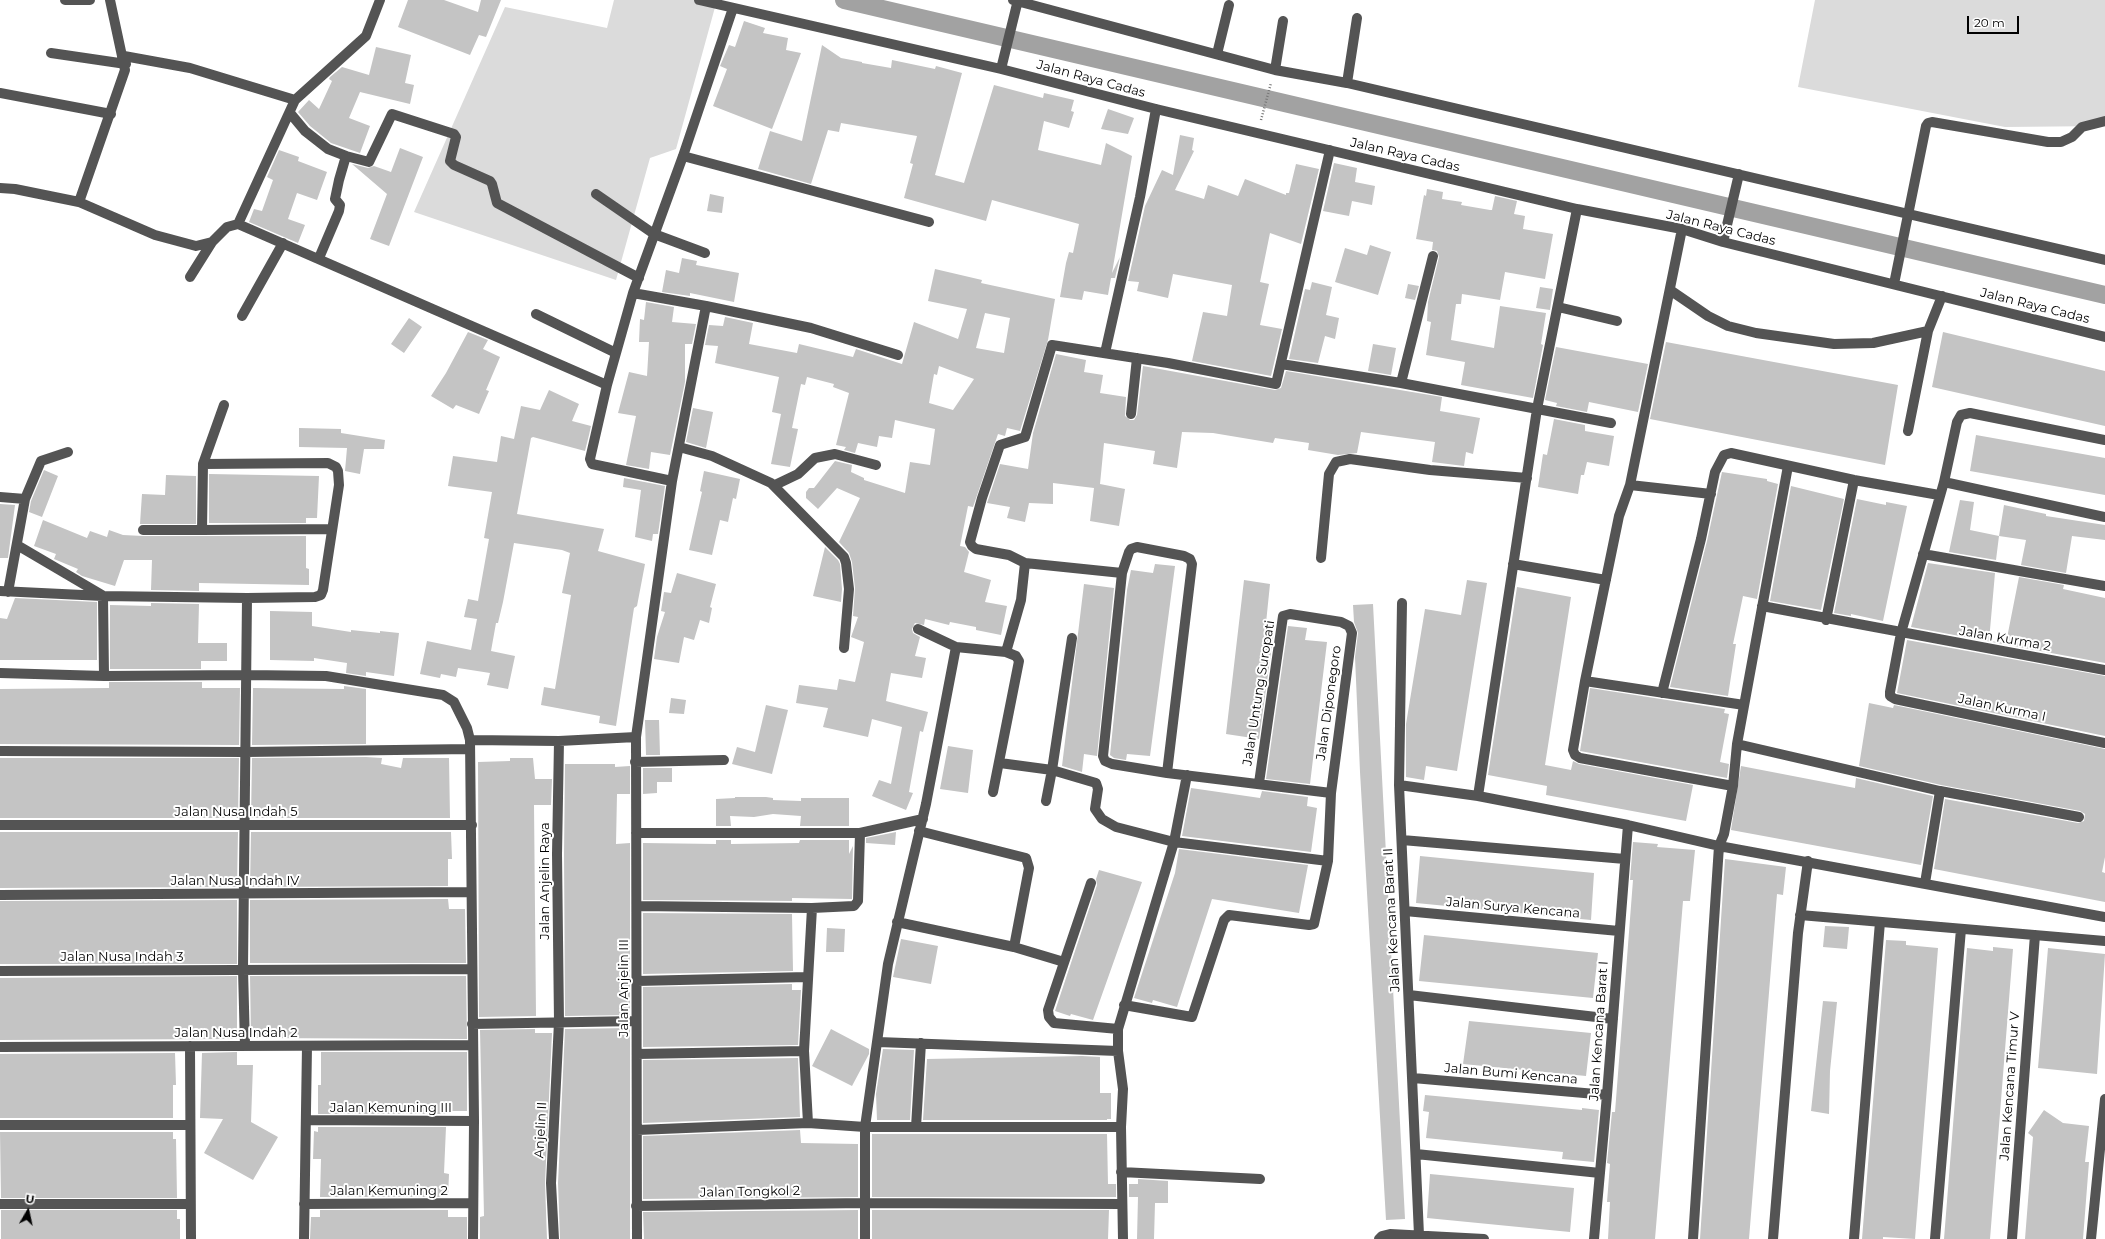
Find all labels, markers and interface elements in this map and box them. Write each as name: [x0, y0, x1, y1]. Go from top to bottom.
scale bar: [1969, 8, 2021, 34]
text: 20 m: [1974, 15, 2005, 30]
street label: Jalan Raya Cadas: [1035, 57, 1147, 101]
street label: Jalan Raya Cadas: [1349, 135, 1461, 175]
street label: Jalan Raya Cadas: [1665, 207, 1777, 249]
street label: Jalan Raya Cadas: [1979, 285, 2091, 327]
street label: Jalan Untung Suropati: [1240, 619, 1278, 767]
street label: Jalan Kurma 2: [1958, 623, 2052, 655]
street label: Jalan Diponegoro: [1313, 645, 1345, 761]
street label: Jalan Kurma I: [1957, 691, 2047, 725]
street label: Jalan Nusa Indah 5: [174, 804, 298, 820]
street label: Jalan Anjelin Raya: [537, 822, 553, 940]
street label: Jalan Kencana Barat II: [1380, 848, 1404, 992]
street label: Jalan Nusa Indah IV: [171, 873, 299, 889]
street label: Jalan Surya Kencana: [1445, 894, 1581, 922]
street label: Jalan Anjelin III: [616, 939, 632, 1037]
street label: Jalan Nusa Indah 3: [61, 949, 183, 965]
street label: Jalan Kencana Barat I: [1586, 960, 1612, 1102]
street label: Jalan Kencana Timur V: [1997, 1011, 2023, 1161]
street label: Jalan Nusa Indah 2: [174, 1025, 298, 1041]
street label: Jalan Bumi Kencana: [1444, 1060, 1578, 1088]
street label: Jalan Kemuning III: [330, 1100, 452, 1116]
street label: Anjelin II: [532, 1101, 550, 1159]
street label: Jalan Kemuning 2: [330, 1183, 448, 1199]
street label: Jalan Tongkol 2: [700, 1183, 800, 1201]
north arrow: [8, 1191, 48, 1231]
text: U: [24, 1192, 35, 1207]

